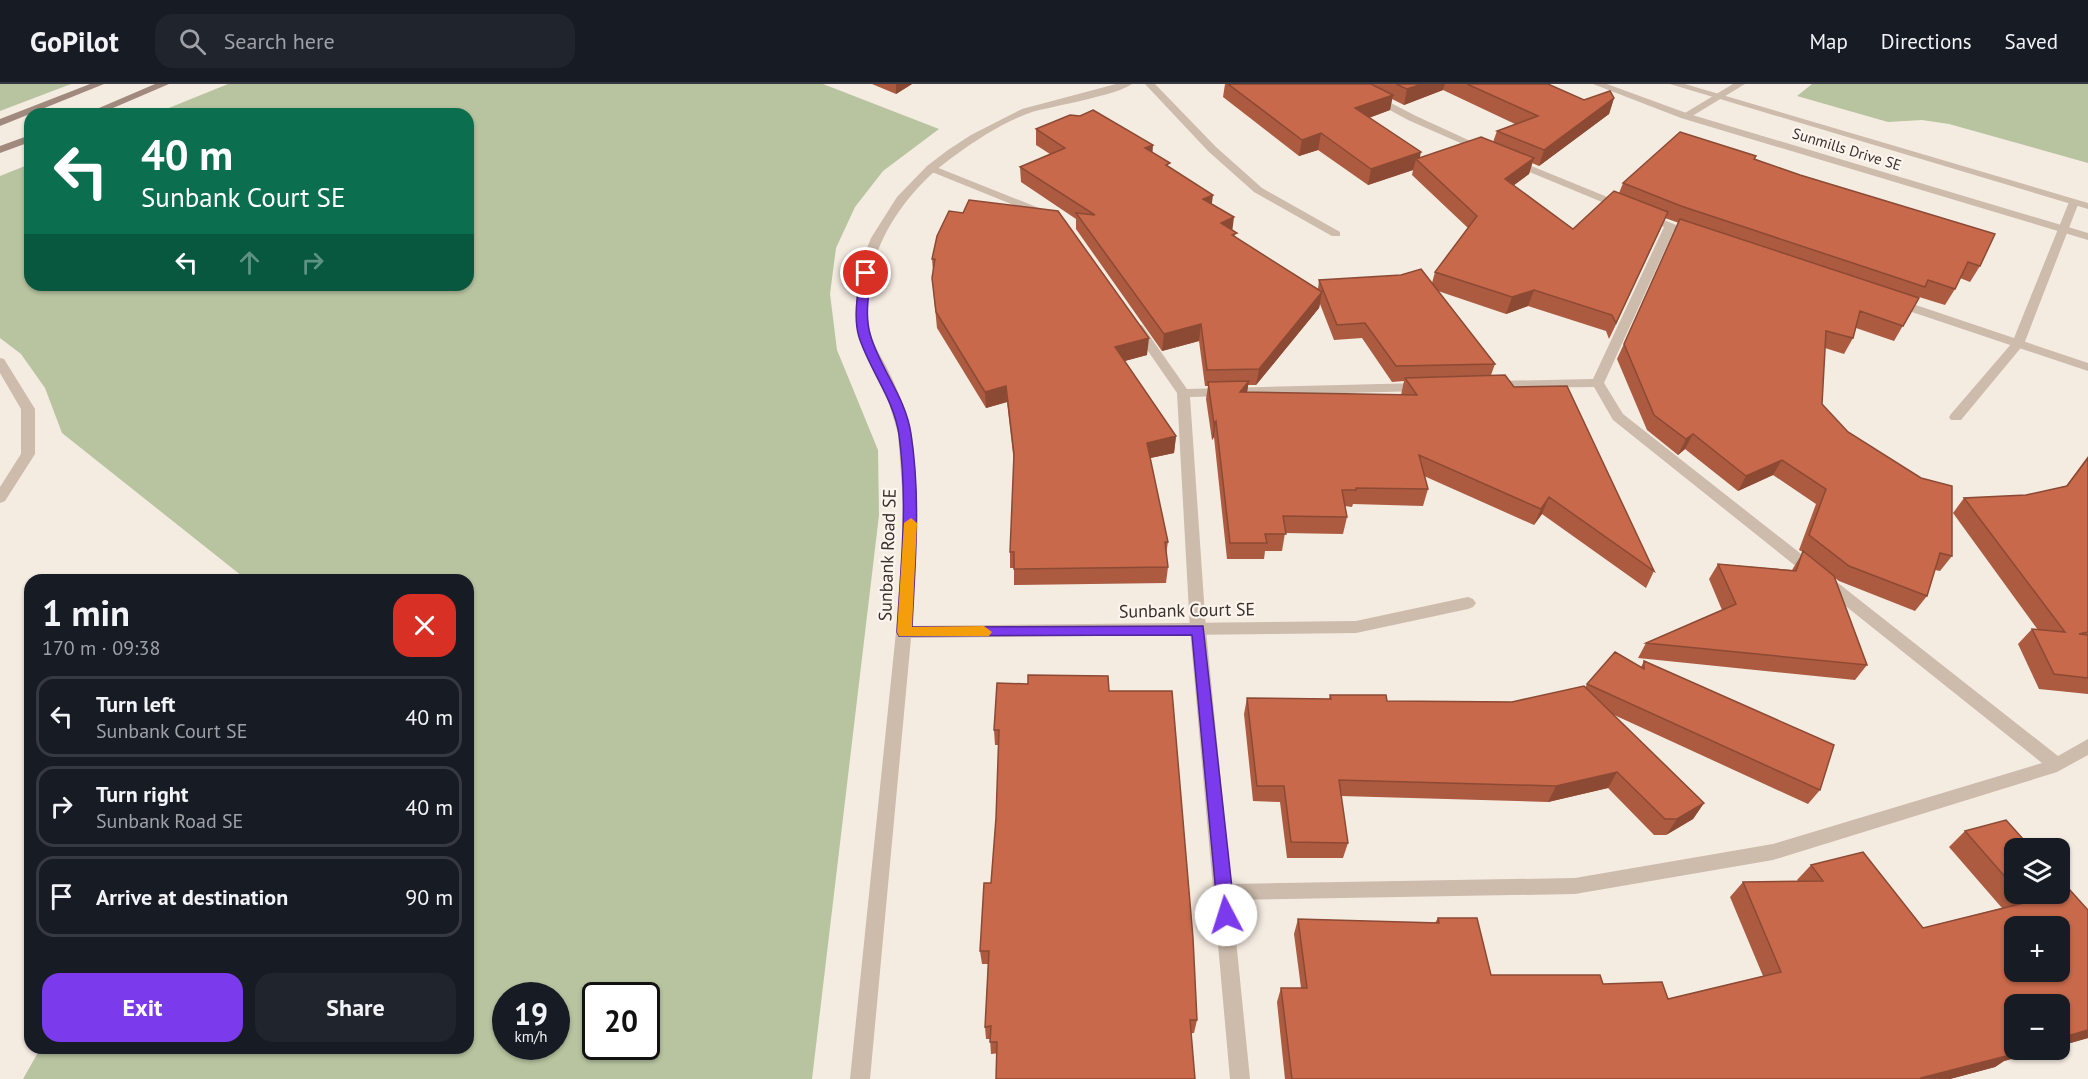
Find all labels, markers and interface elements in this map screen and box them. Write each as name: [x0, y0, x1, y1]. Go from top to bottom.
search box: [155, 14, 575, 68]
text: GoPilot: [30, 23, 119, 60]
icon: search: [176, 25, 209, 58]
text: Search here: [224, 27, 335, 55]
text: Map: [1809, 28, 1848, 55]
text: Directions: [1881, 28, 1972, 55]
text: Saved: [2005, 28, 2058, 55]
street label: Sunmills Drive SE: [1790, 123, 1904, 175]
text: 40 m: [141, 127, 233, 182]
icon: left: [42, 132, 120, 210]
text: Sunbank Court SE: [141, 180, 345, 214]
icon: left: [170, 246, 203, 279]
icon: ahead: [233, 246, 266, 279]
icon: right: [296, 246, 329, 279]
pin: [840, 247, 891, 298]
icon: arrive: [849, 256, 882, 289]
street label: Sunbank Road SE: [873, 488, 901, 622]
text: 1 min: [42, 589, 130, 636]
button: close: [393, 594, 456, 657]
street label: Sunbank Court SE: [1119, 597, 1255, 623]
text: 170 m · 09:38: [42, 635, 160, 661]
text: Turn left: [96, 690, 176, 718]
icon: left: [45, 700, 78, 733]
text: 40 m: [405, 703, 453, 731]
text: Sunbank Court SE: [96, 718, 247, 744]
text: Turn right: [96, 780, 188, 808]
icon: right: [45, 790, 78, 823]
text: 40 m: [405, 793, 453, 821]
text: Sunbank Road SE: [96, 808, 243, 834]
map controls: [2004, 838, 2070, 1060]
button: layers: [2004, 838, 2070, 904]
icon: arrive: [45, 880, 78, 913]
text: Arrive at destination: [96, 883, 288, 911]
text: 90 m: [405, 883, 453, 911]
position arrow: [1194, 883, 1258, 947]
button: +: [2004, 916, 2070, 982]
button: Exit: [42, 973, 243, 1042]
button: Share: [255, 973, 456, 1042]
speed limit sign: 20: [582, 982, 660, 1060]
text: 19: [514, 994, 548, 1033]
button: −: [2004, 994, 2070, 1060]
text: km/h: [515, 1027, 547, 1046]

